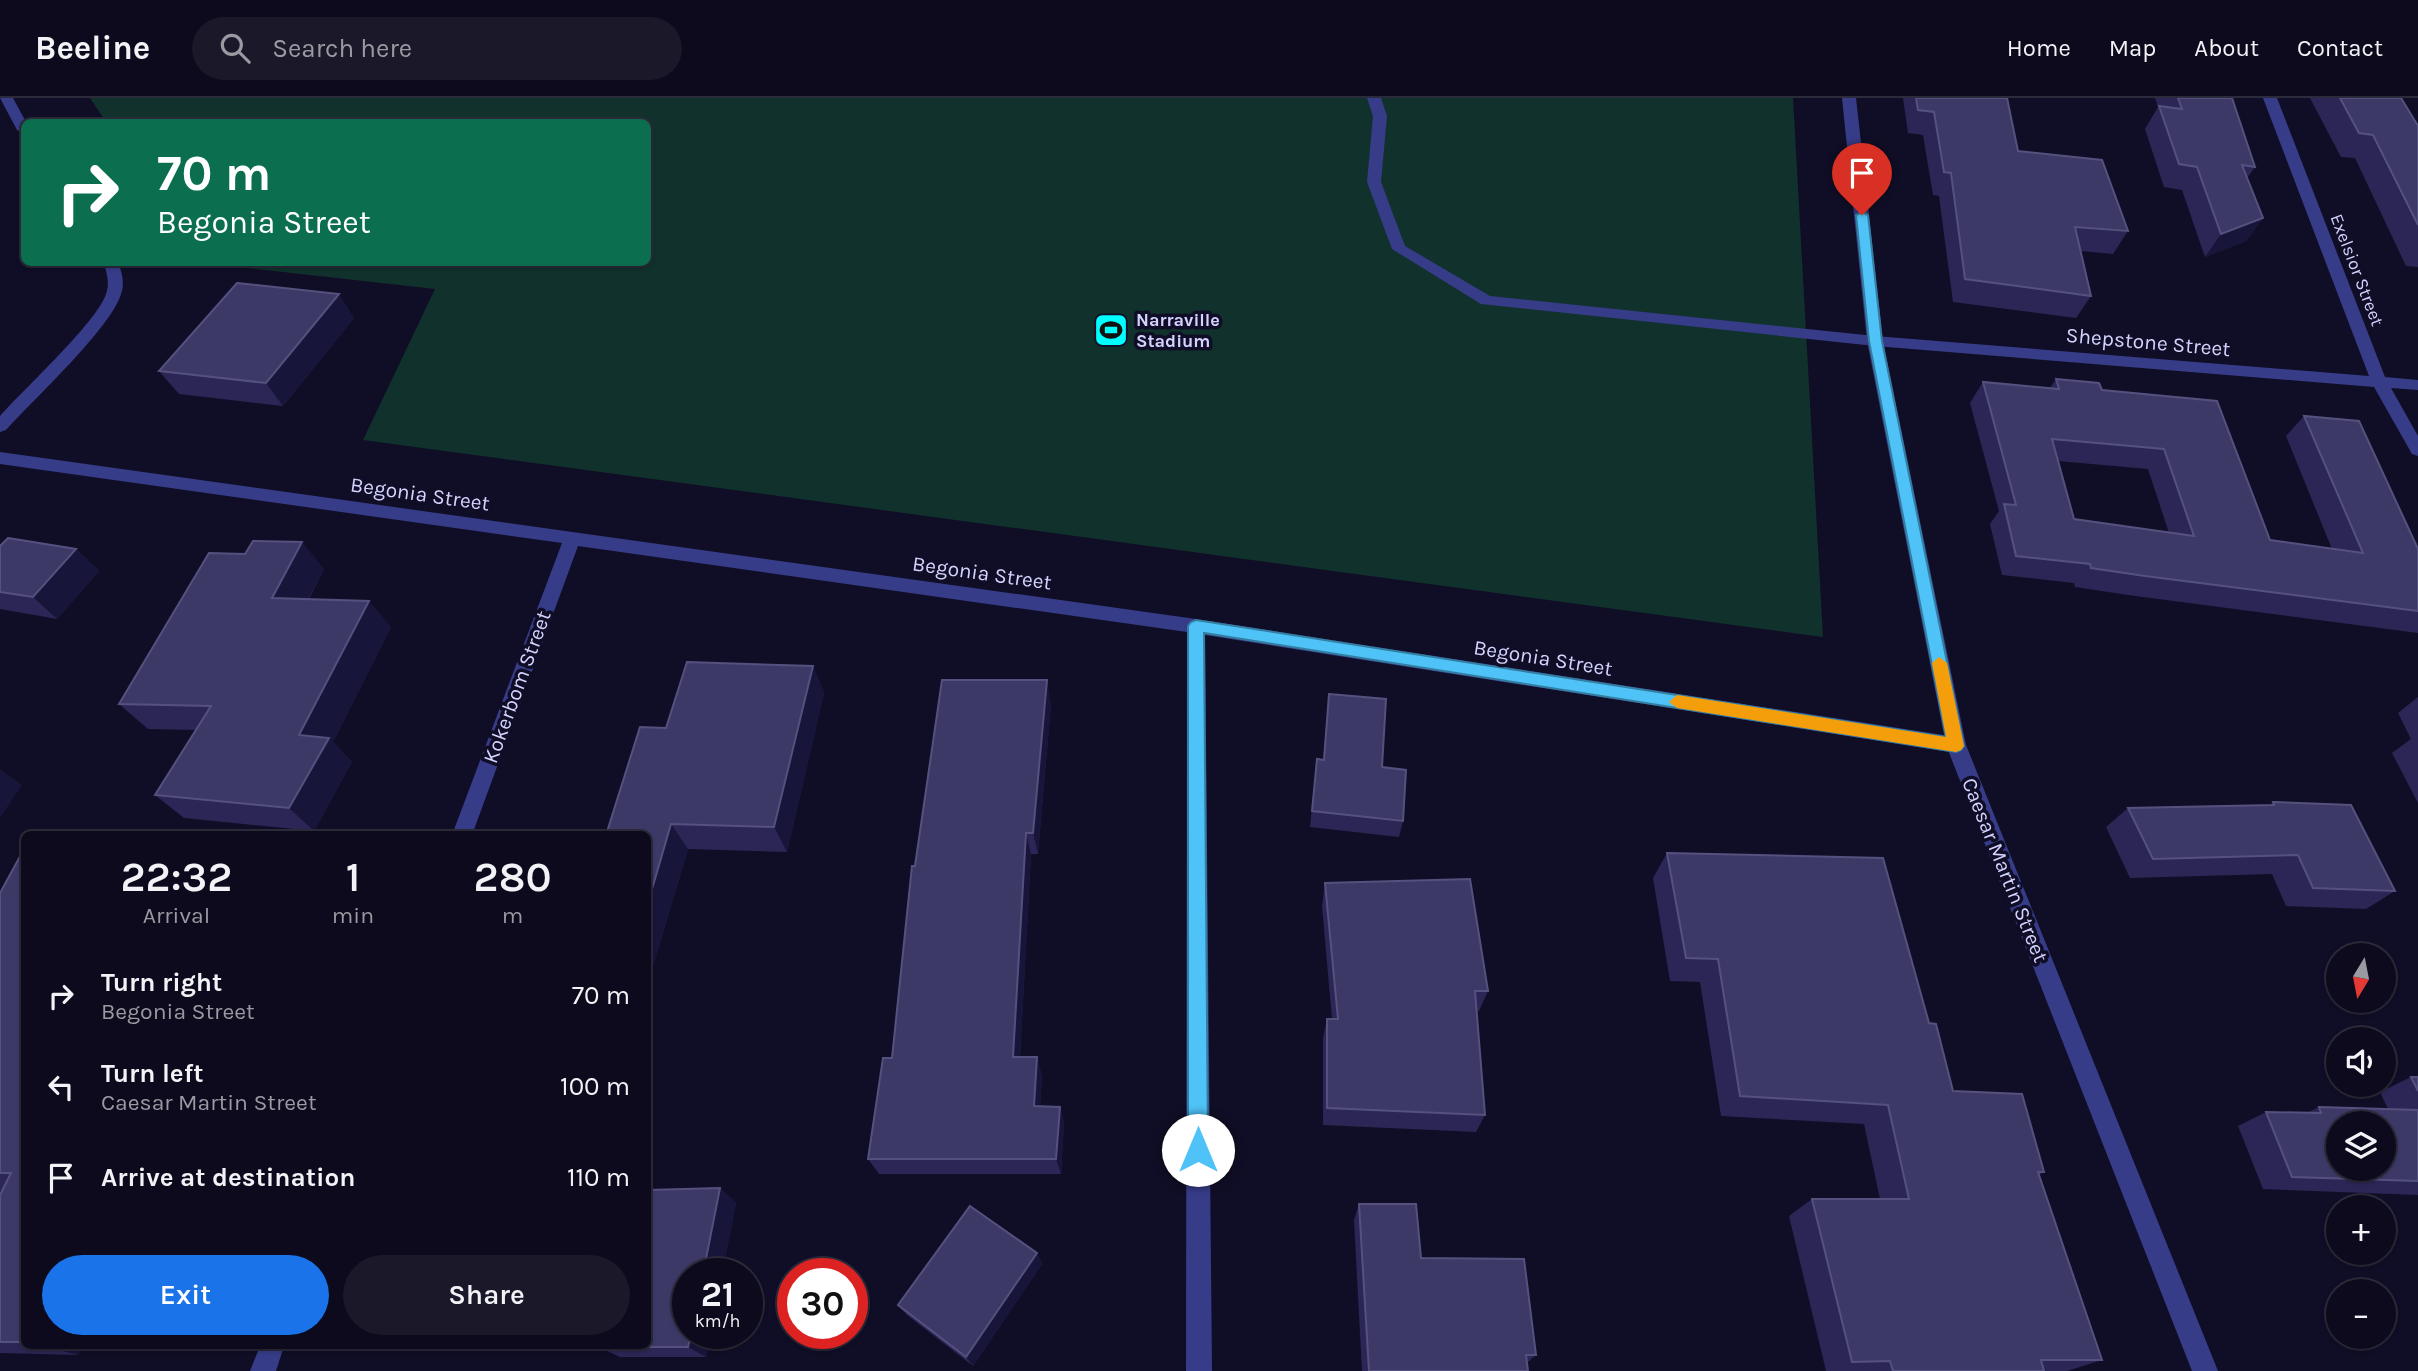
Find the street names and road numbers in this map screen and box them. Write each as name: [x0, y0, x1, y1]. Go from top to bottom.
street label: Exelsior Street: [2326, 211, 2389, 329]
street label: Shepstone Street: [2065, 323, 2231, 361]
street label: Begonia Street: [349, 472, 491, 516]
street label: Begonia Street: [911, 551, 1053, 595]
street label: Kokerbom Street: [478, 607, 556, 767]
street label: Begonia Street: [1472, 635, 1614, 681]
street label: Caesar Martin Street: [1957, 774, 2053, 966]

